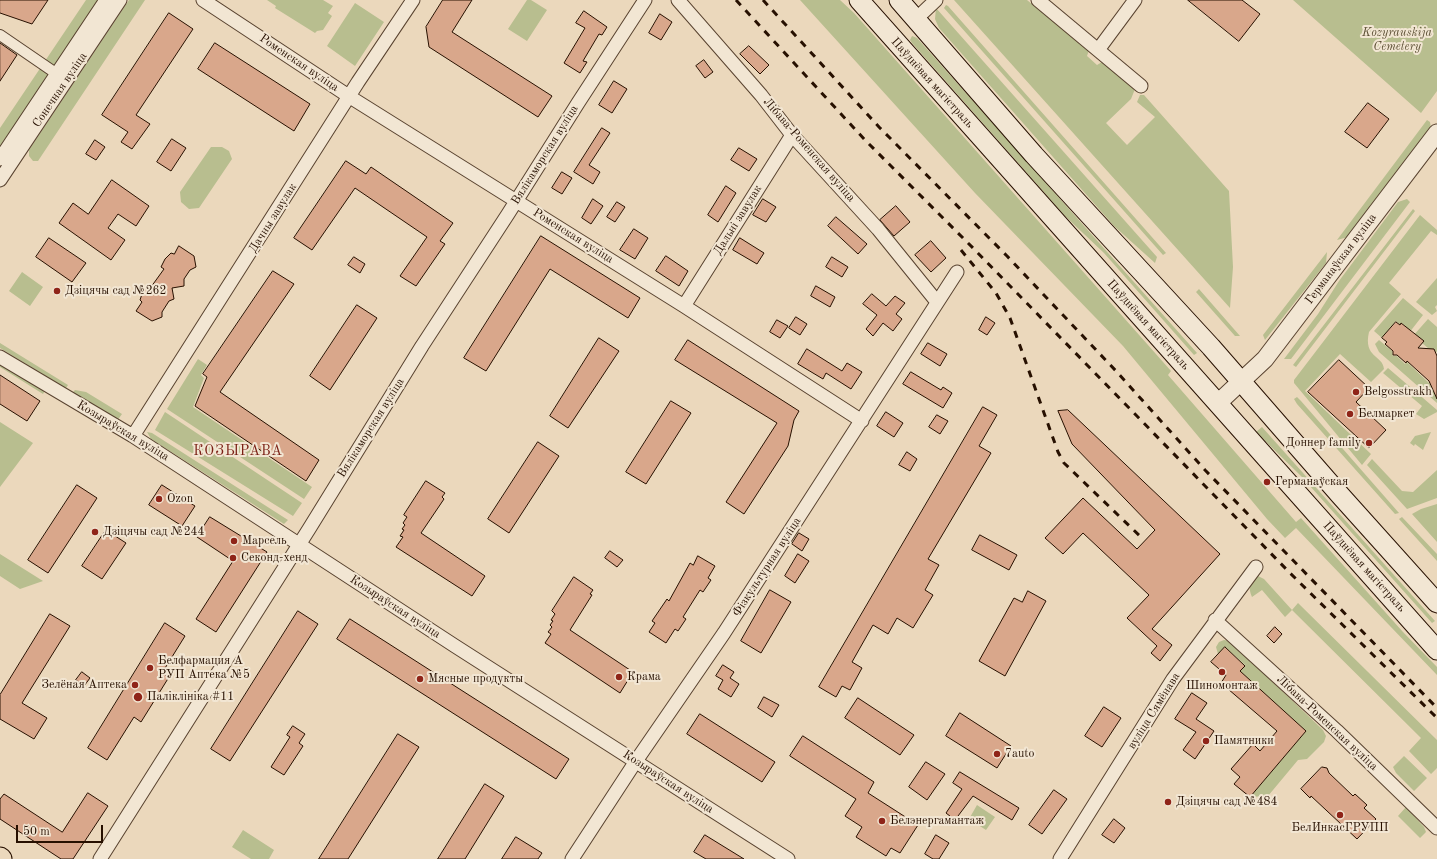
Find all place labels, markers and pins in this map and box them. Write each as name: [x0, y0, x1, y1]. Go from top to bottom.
place label: Дзіцячы сад №262: [65, 284, 167, 298]
marker: Дзіцячы сад №262: [52, 286, 62, 296]
place label: Belgosstrakh: [1364, 385, 1432, 399]
marker: Belgosstrakh: [1351, 387, 1361, 397]
place label: Белмаркет: [1358, 407, 1414, 421]
marker: Белмаркет: [1345, 409, 1355, 419]
place label: Доннер family: [1286, 436, 1361, 450]
marker: Доннер family: [1364, 438, 1374, 448]
place label: Германаўская: [1275, 475, 1348, 489]
marker: Германаўская: [1262, 477, 1272, 487]
place label: Ozon: [167, 492, 193, 506]
marker: Ozon: [154, 494, 164, 504]
place label: Дзіцячы сад №244: [103, 525, 205, 539]
marker: Дзіцячы сад №244: [90, 527, 100, 537]
place label: Марсель: [242, 534, 287, 548]
marker: Марсель: [229, 536, 239, 546]
place label: Секонд-хенд: [241, 551, 307, 565]
marker: Секонд-хенд: [228, 553, 238, 563]
place label: Белфармация А РУП Аптека №5: [158, 654, 250, 682]
marker: Белфармация А РУП Аптека №5: [145, 663, 155, 673]
marker: Шиномонтаж: [1217, 667, 1227, 677]
place label: Крама: [627, 670, 661, 684]
place label: Мясные продукты: [428, 672, 523, 686]
marker: Крама: [614, 672, 624, 682]
marker: Мясные продукты: [415, 674, 425, 684]
place label: Зелёная Аптека: [41, 678, 127, 692]
place label: Шиномонтаж: [1186, 679, 1258, 693]
marker: Зелёная Аптека: [130, 680, 140, 690]
place label: Паліклініка #11: [147, 690, 234, 704]
marker: Паліклініка #11: [132, 691, 144, 703]
place label: Памятники: [1214, 734, 1274, 748]
marker: Памятники: [1201, 736, 1211, 746]
place label: 7auto: [1005, 747, 1034, 761]
marker: 7auto: [992, 749, 1002, 759]
place label: Дзіцячы сад №484: [1176, 795, 1278, 809]
marker: Дзіцячы сад №484: [1163, 797, 1173, 807]
marker: БелИнкасГРУПП: [1335, 810, 1345, 820]
place label: Белэнергамантаж: [890, 814, 984, 828]
marker: Белэнергамантаж: [877, 816, 887, 826]
place label: БелИнкасГРУПП: [1292, 821, 1388, 835]

